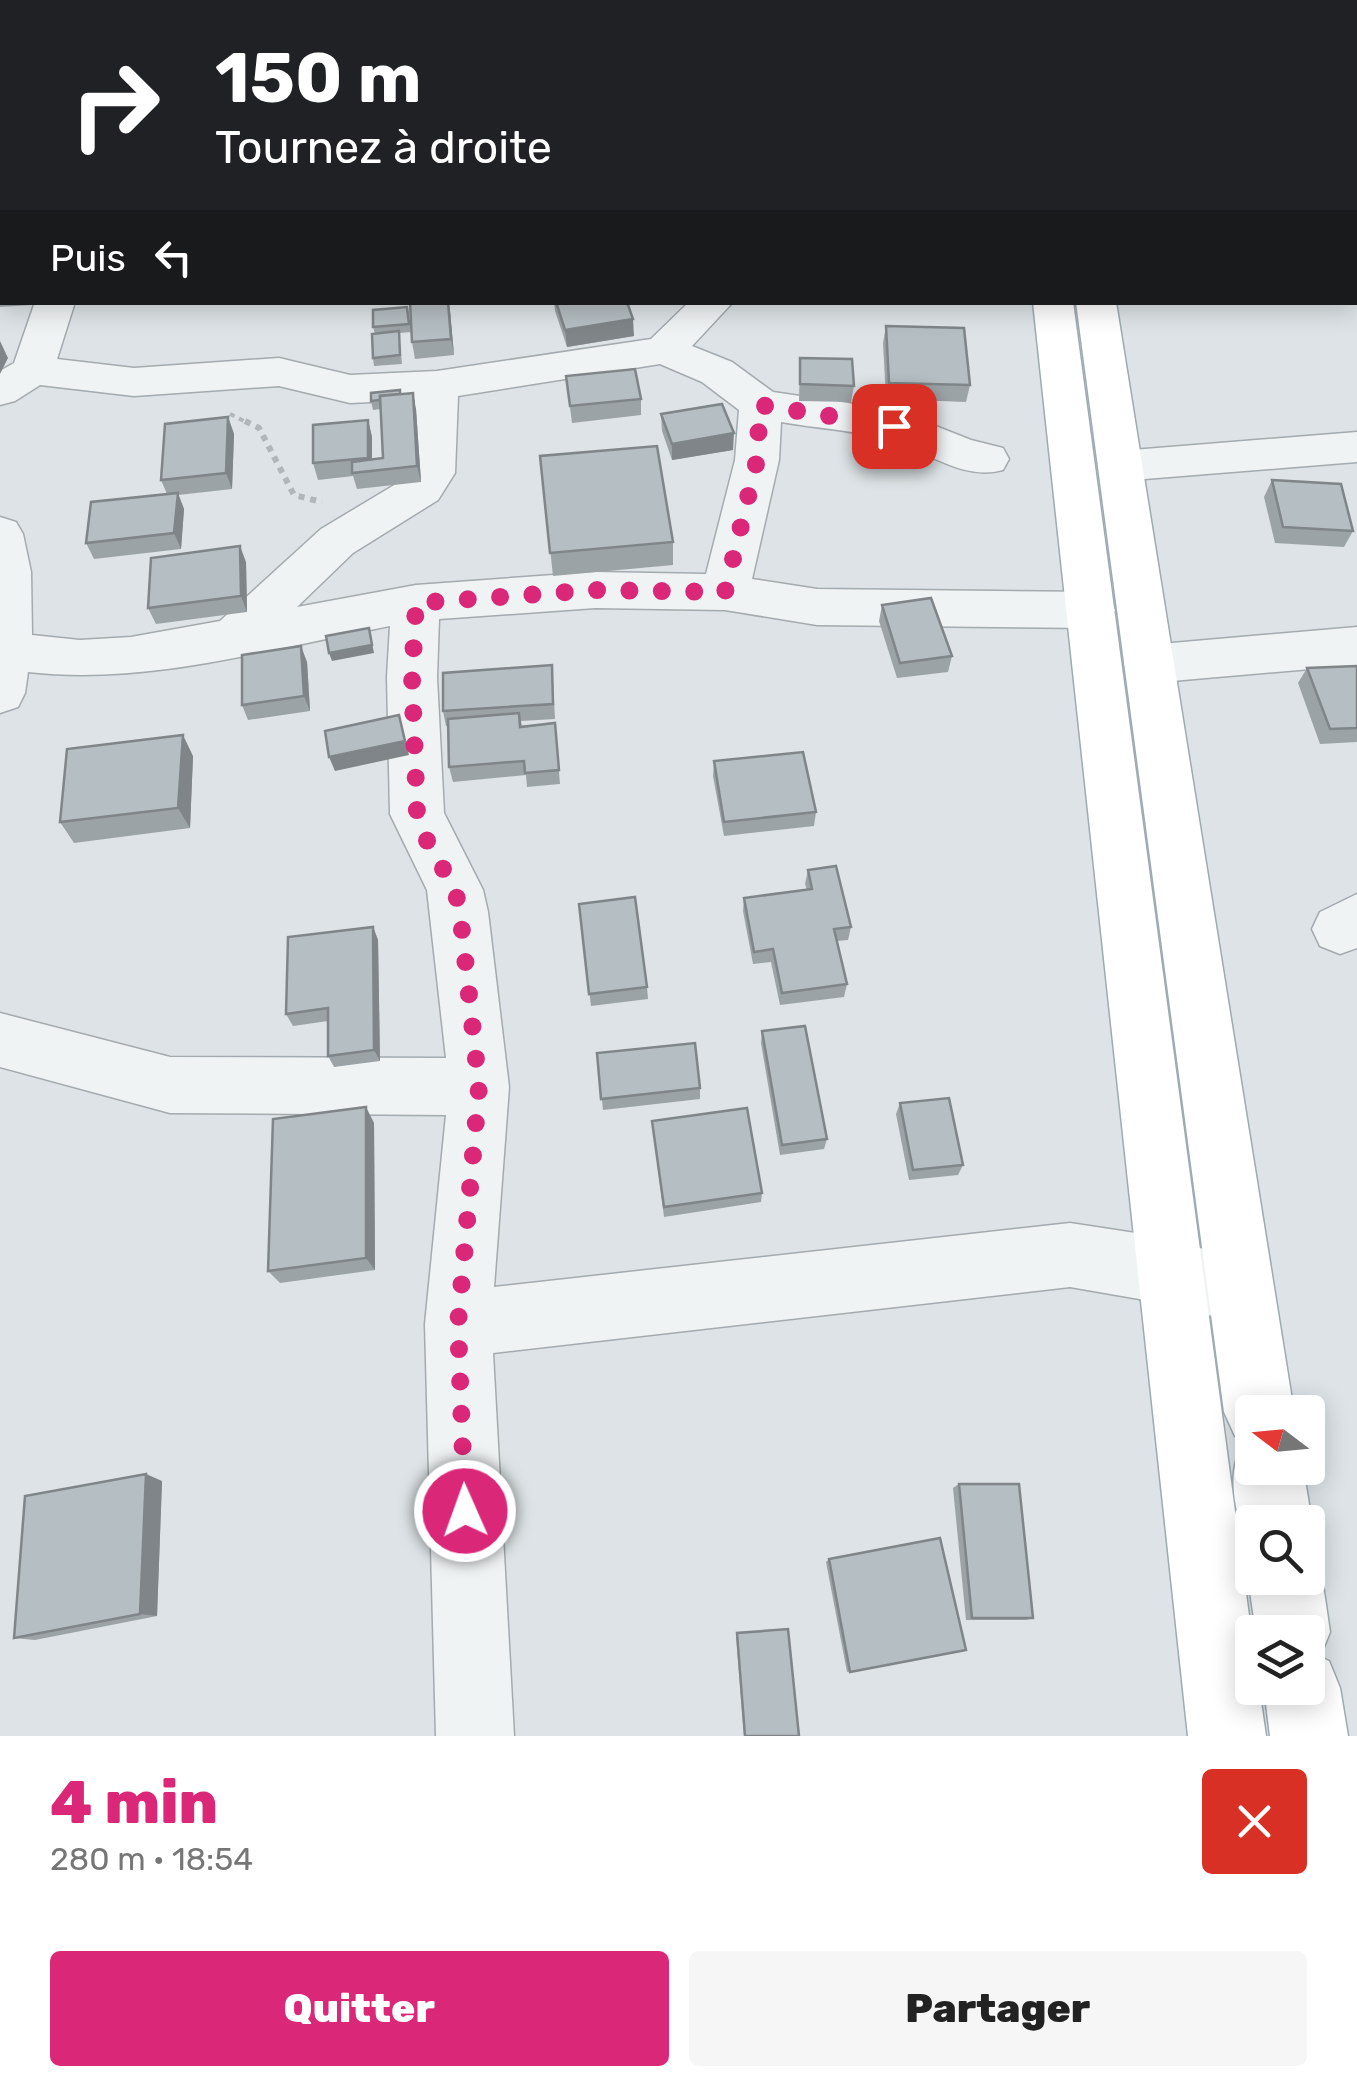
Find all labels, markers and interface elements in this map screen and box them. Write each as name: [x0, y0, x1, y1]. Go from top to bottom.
text: 150 m: [215, 37, 422, 120]
icon: right: [50, 40, 180, 170]
text: Tournez à droite: [215, 121, 552, 174]
icon: left: [146, 230, 201, 285]
text: Puis: [50, 235, 126, 281]
pin: [852, 384, 937, 469]
icon: arrive: [867, 399, 922, 454]
north arrow: [1235, 1395, 1325, 1485]
map controls: [1235, 1395, 1325, 1705]
position arrow: [413, 1459, 517, 1563]
button: search: [1235, 1505, 1325, 1595]
button: layers: [1235, 1615, 1325, 1705]
text: 4 min: [50, 1767, 218, 1838]
button: close: [1202, 1769, 1307, 1874]
text: 280 m · 18:54: [50, 1840, 253, 1878]
button: Quitter: [50, 1951, 669, 2066]
button: Partager: [689, 1951, 1307, 2066]

